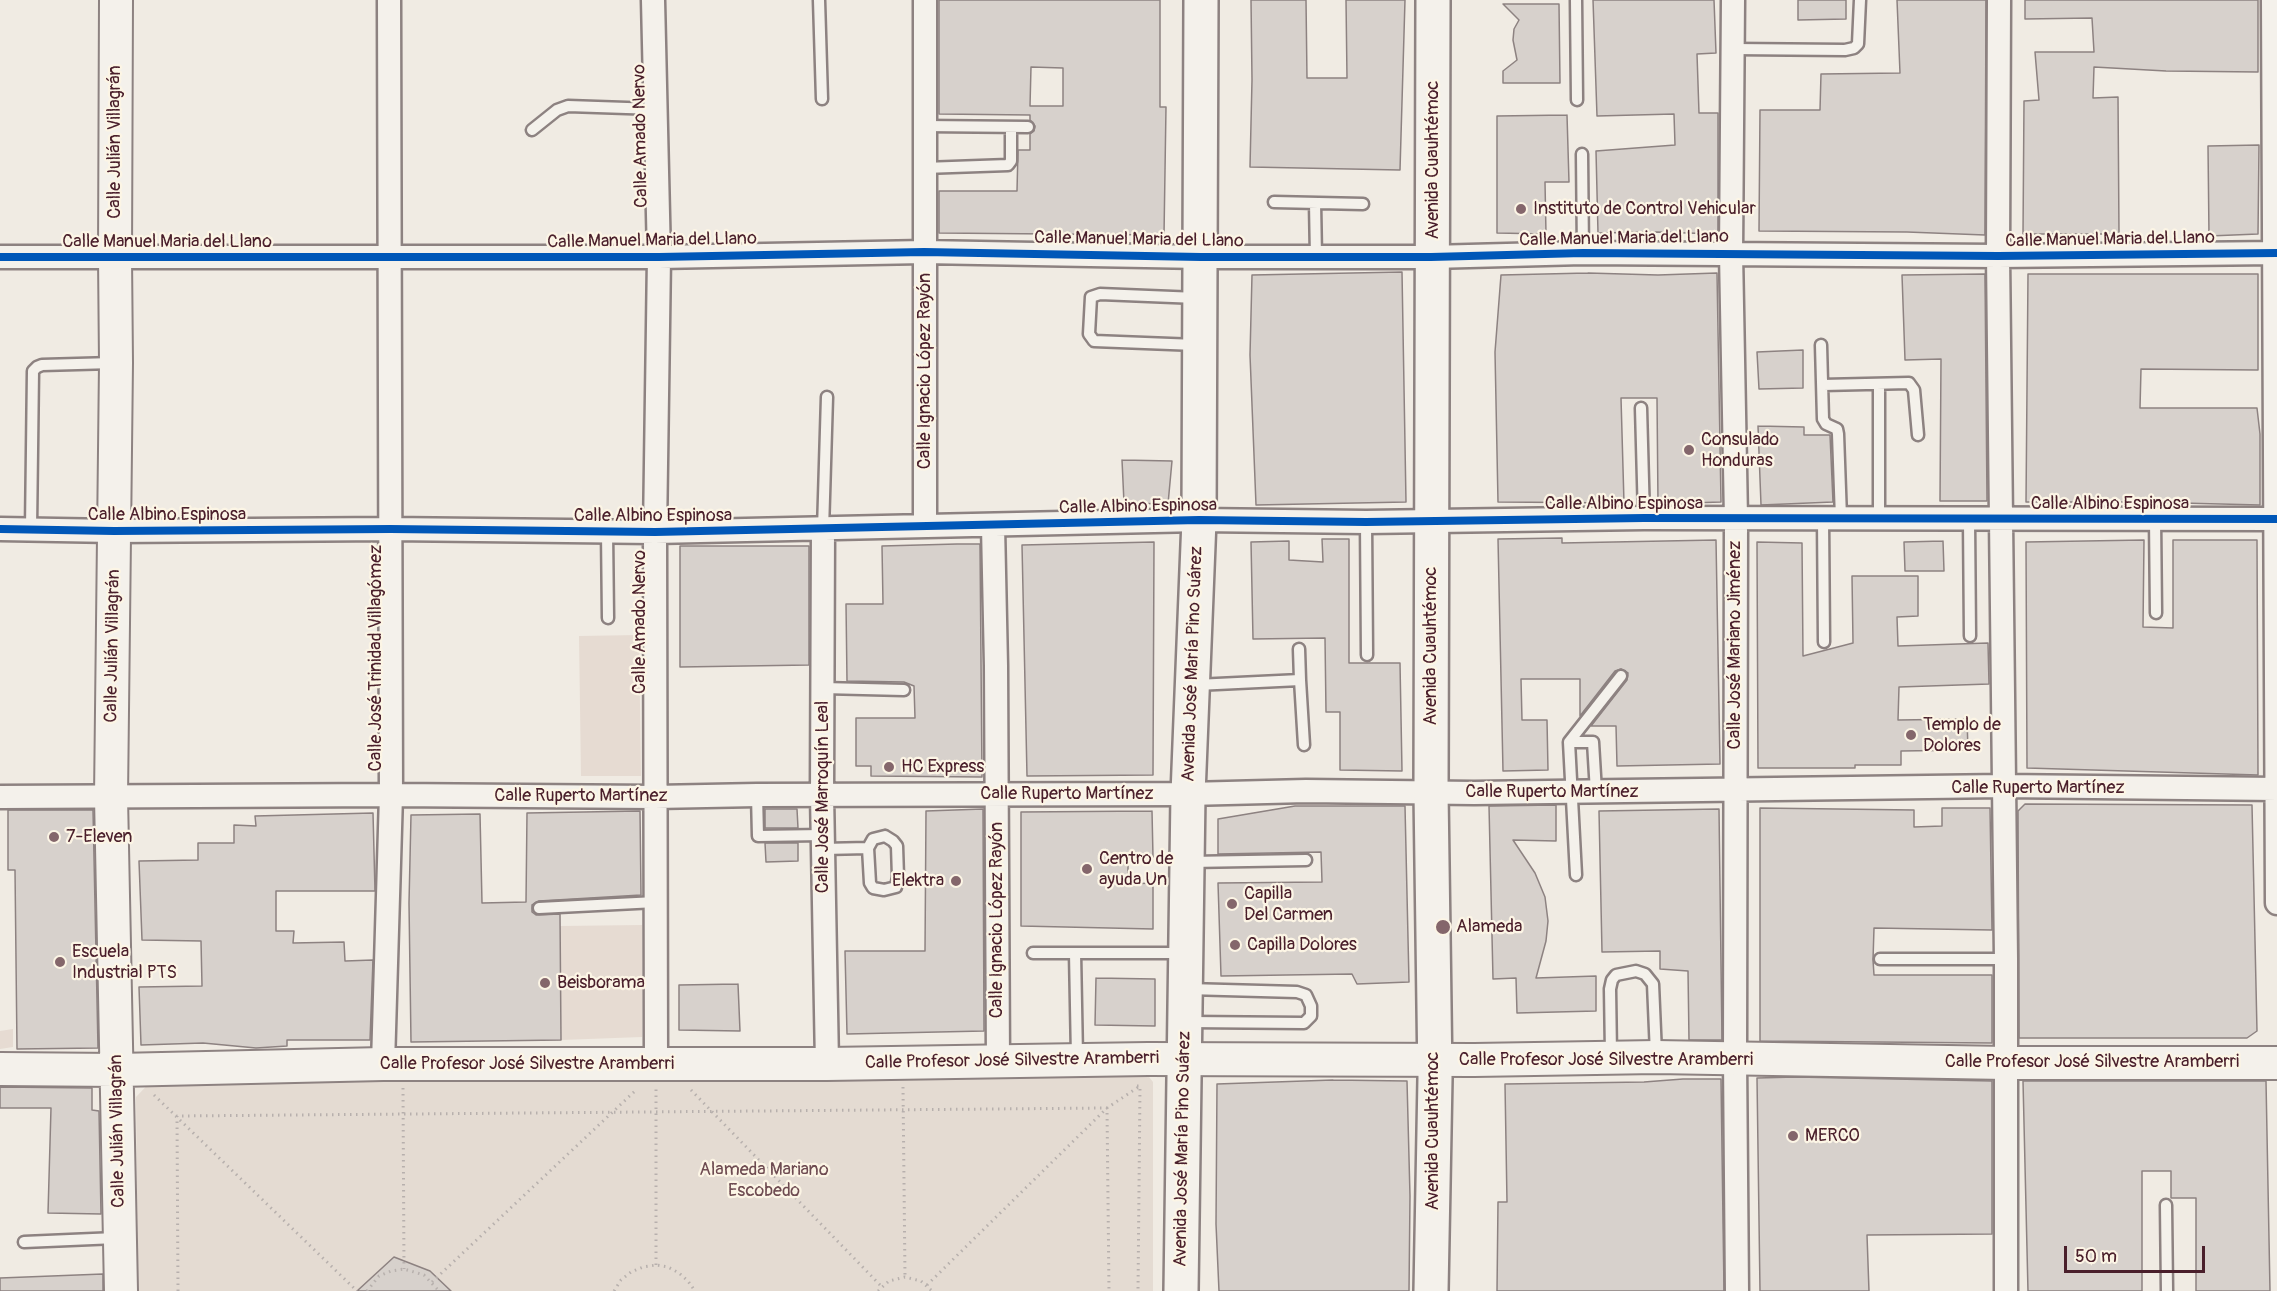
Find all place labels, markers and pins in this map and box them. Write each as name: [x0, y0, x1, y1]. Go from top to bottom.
place label: Instituto de Control Vehicular: [1533, 198, 1756, 220]
marker: Instituto de Control Vehicular: [1514, 202, 1528, 216]
place label: Consulado Honduras: [1701, 429, 1779, 472]
marker: Consulado Honduras: [1682, 443, 1696, 457]
place label: Templo de Dolores: [1923, 714, 2001, 756]
marker: Templo de Dolores: [1904, 728, 1918, 742]
place label: HC Express: [901, 756, 984, 778]
marker: HC Express: [882, 760, 896, 774]
place label: 7-Eleven: [66, 826, 133, 848]
marker: 7-Eleven: [47, 830, 61, 844]
place label: Centro de ayuda Un: [1099, 848, 1173, 890]
marker: Centro de ayuda Un: [1080, 862, 1094, 876]
place label: Elektra: [892, 870, 944, 892]
marker: Elektra: [949, 874, 963, 888]
place label: Capilla Del Carmen: [1244, 883, 1333, 926]
marker: Capilla Del Carmen: [1225, 897, 1239, 911]
place label: Alameda: [1456, 916, 1522, 938]
marker: Alameda: [1434, 918, 1452, 936]
place label: Capilla Dolores: [1247, 934, 1357, 956]
marker: Capilla Dolores: [1228, 938, 1242, 952]
place label: Escuela Industrial PTS: [72, 941, 177, 984]
marker: Escuela Industrial PTS: [53, 955, 67, 969]
place label: Beisborama: [557, 972, 645, 994]
marker: Beisborama: [538, 976, 552, 990]
place label: MERCO: [1805, 1125, 1860, 1147]
marker: MERCO: [1786, 1129, 1800, 1143]

